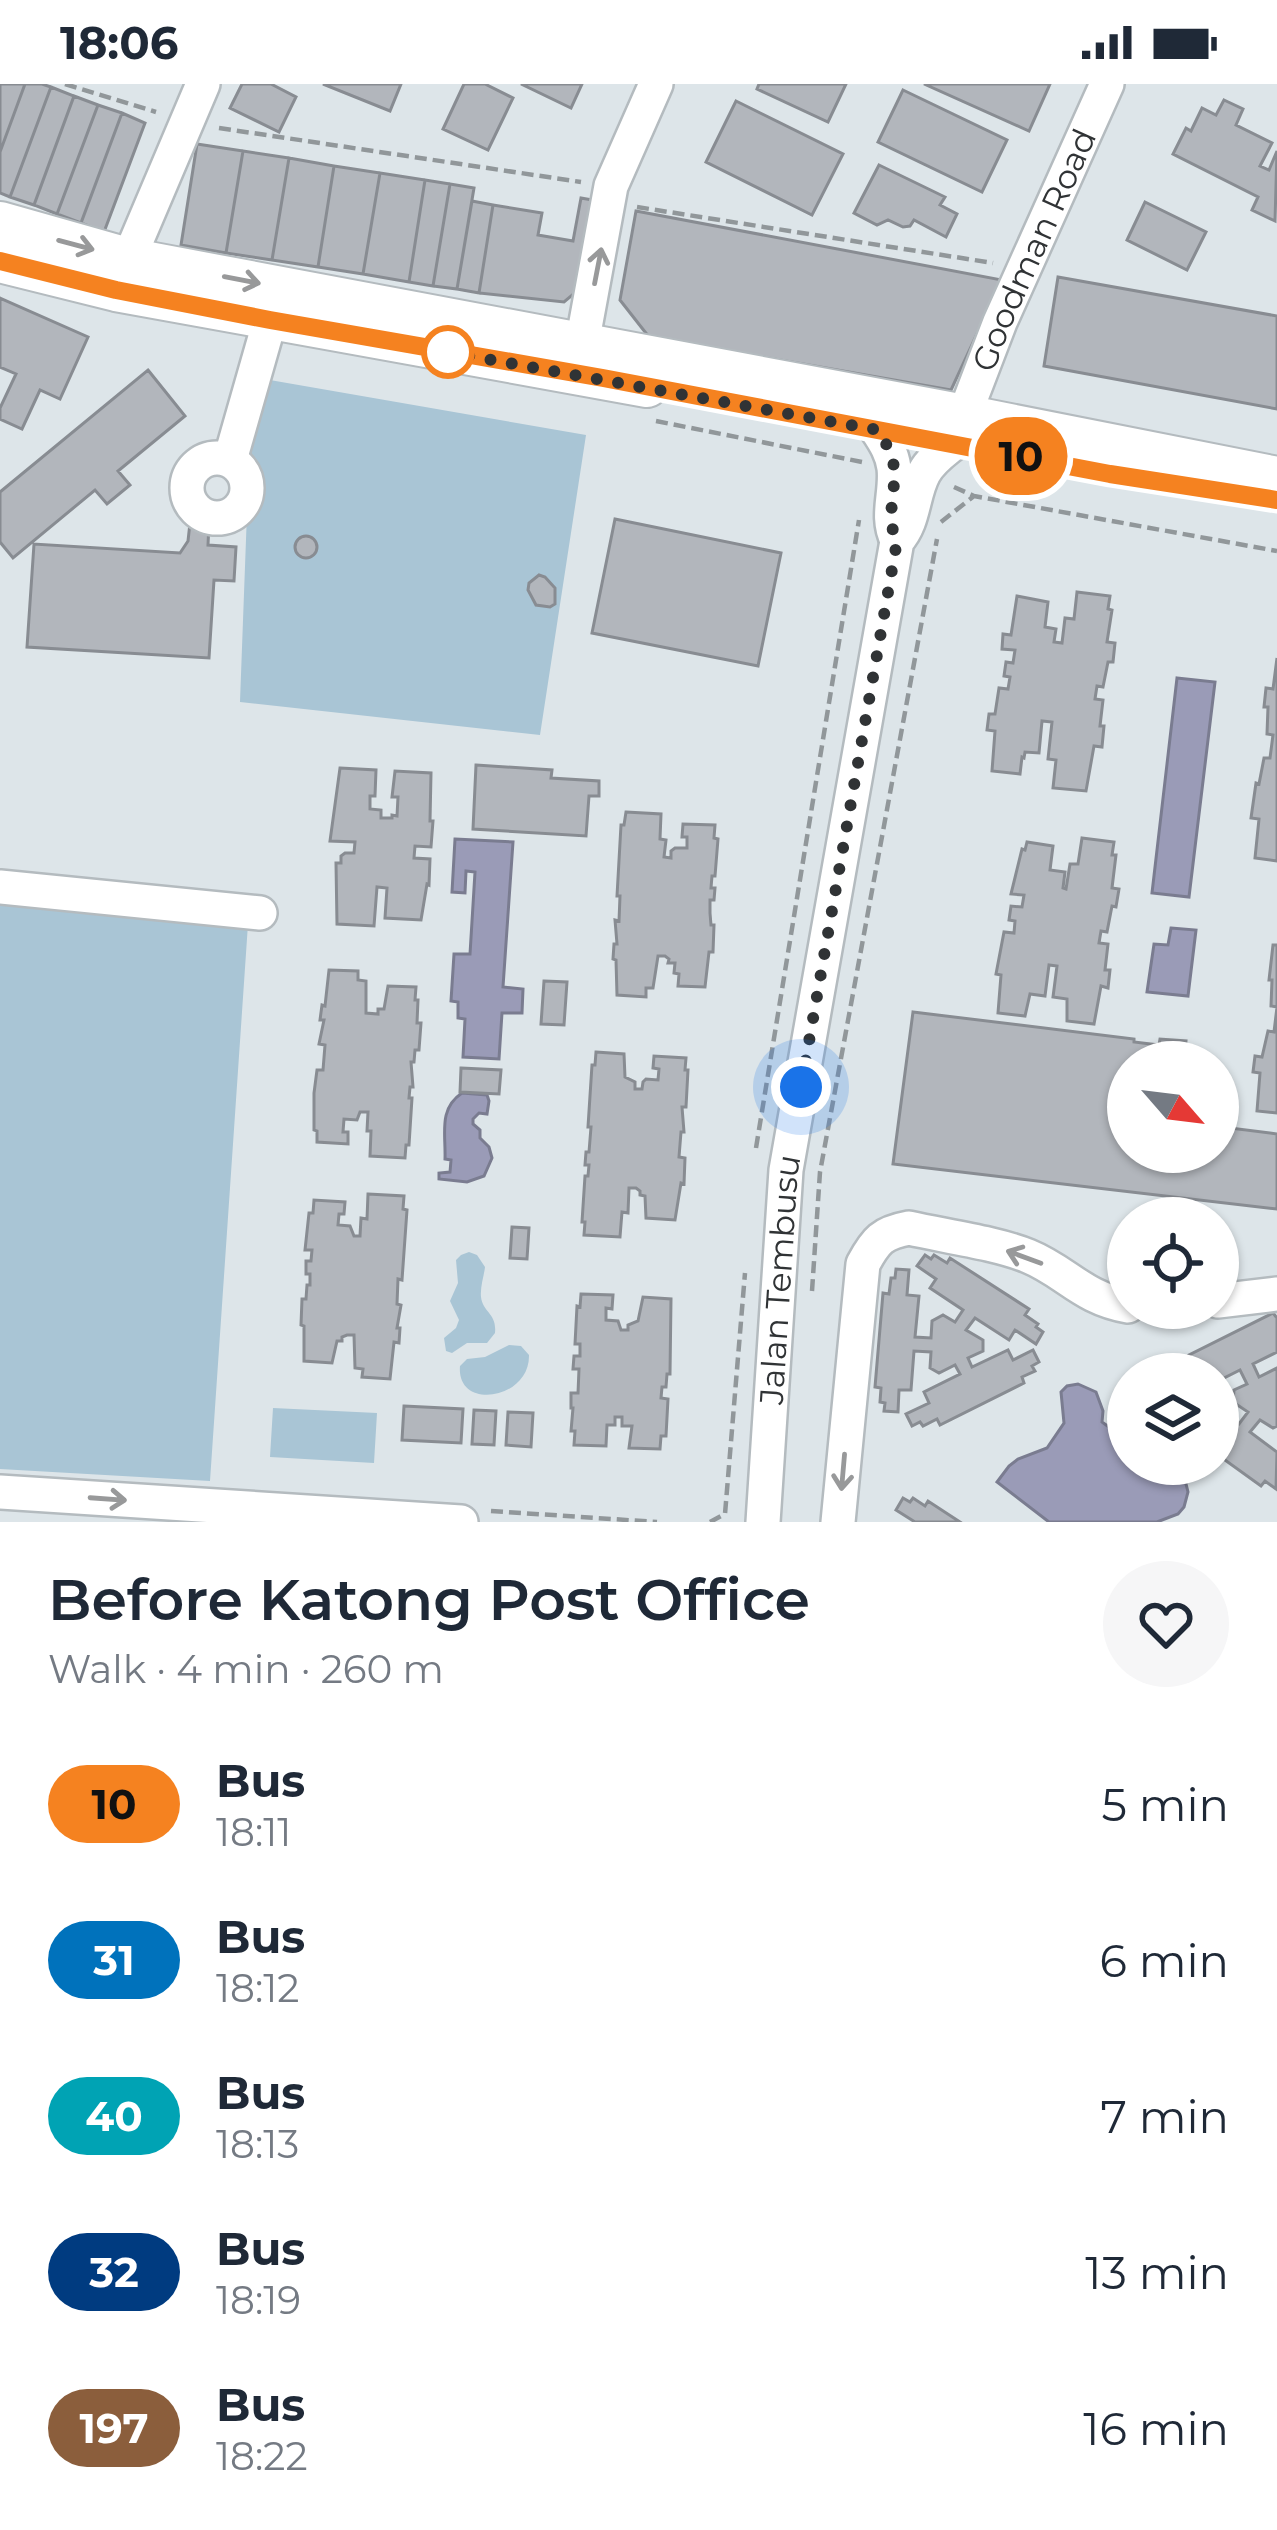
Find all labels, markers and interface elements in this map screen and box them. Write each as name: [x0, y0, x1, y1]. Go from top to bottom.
text: 18:06: [60, 15, 178, 70]
street label: Goodman Road: [963, 122, 1104, 377]
one-way arrow: [56, 235, 94, 257]
one-way arrow: [588, 247, 610, 286]
one-way arrow: [221, 270, 260, 292]
unlabelled marker: [423, 327, 473, 377]
line badge: 10: [967, 417, 1075, 495]
text: 10: [999, 430, 1043, 482]
north arrow: [1107, 1041, 1239, 1173]
map controls: [1107, 1041, 1239, 1485]
your location: [771, 1057, 831, 1117]
street label: Jalan Tembusu: [751, 1151, 808, 1407]
button: locate: [1107, 1197, 1239, 1329]
one-way arrow: [1006, 1245, 1043, 1266]
button: layers: [1107, 1353, 1239, 1485]
one-way arrow: [831, 1451, 854, 1490]
one-way arrow: [88, 1487, 127, 1510]
button: heart: [1103, 1561, 1229, 1687]
text: Before Katong Post Office: [48, 1565, 810, 1634]
text: Walk · 4 min · 260 m: [48, 1645, 444, 1693]
text: Bus: [216, 1753, 305, 1808]
text: 5 min: [1101, 1777, 1229, 1832]
text: 10: [92, 1778, 136, 1830]
text: 18:11: [216, 1808, 291, 1856]
text: Bus: [216, 1909, 305, 1964]
text: 6 min: [1100, 1933, 1229, 1988]
text: 31: [93, 1934, 135, 1986]
text: 18:12: [216, 1964, 299, 2012]
text: Bus: [216, 2065, 305, 2120]
text: 7 min: [1100, 2089, 1229, 2144]
text: 40: [85, 2090, 143, 2142]
text: 18:13: [216, 2120, 299, 2168]
text: Bus: [216, 2221, 305, 2276]
text: 13 min: [1085, 2245, 1229, 2300]
text: 32: [89, 2246, 139, 2298]
text: 18:19: [216, 2276, 301, 2324]
text: Bus: [216, 2377, 305, 2432]
text: 16 min: [1083, 2401, 1229, 2456]
text: 197: [79, 2402, 149, 2454]
text: 18:22: [216, 2432, 308, 2480]

